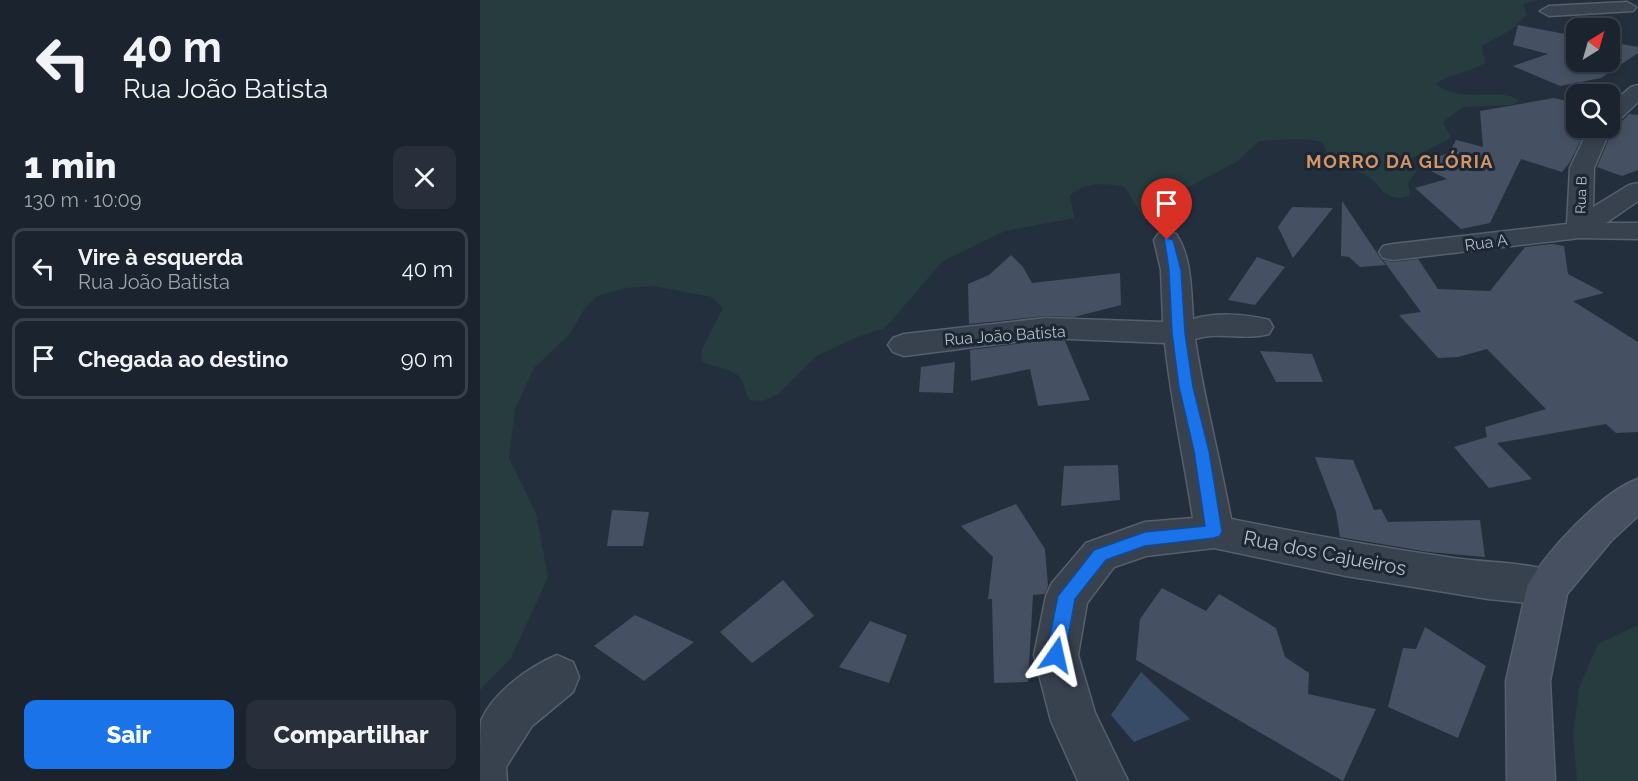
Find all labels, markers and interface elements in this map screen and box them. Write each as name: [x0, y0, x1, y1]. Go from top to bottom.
north arrow: [1566, 18, 1620, 72]
map controls: [1566, 18, 1620, 138]
text: 40 m: [123, 23, 222, 72]
icon: left: [24, 24, 102, 102]
text: Rua João Batista: [123, 73, 328, 104]
button: search: [1566, 84, 1620, 138]
text: 1 min: [24, 144, 116, 186]
button: close: [393, 146, 456, 209]
district label: MORRO DA GLÓRIA: [1306, 150, 1494, 172]
street label: Rua B: [1572, 176, 1590, 214]
pin: [1141, 178, 1192, 240]
icon: arrive: [1150, 187, 1183, 220]
text: 130 m · 10:09: [24, 188, 141, 212]
street label: Rua A: [1463, 230, 1509, 255]
text: Vire à esquerda: [78, 244, 243, 270]
icon: left: [27, 252, 60, 285]
text: 40 m: [402, 256, 453, 282]
text: Rua João Batista: [78, 270, 230, 294]
street label: Rua João Batista: [944, 322, 1066, 349]
icon: arrive: [27, 342, 60, 375]
text: Chegada ao destino: [78, 346, 288, 372]
text: 90 m: [401, 346, 453, 372]
street label: Rua dos Cajueiros: [1242, 525, 1408, 581]
position arrow: [1024, 623, 1088, 687]
button: Sair: [24, 700, 234, 769]
button: Compartilhar: [246, 700, 456, 769]

